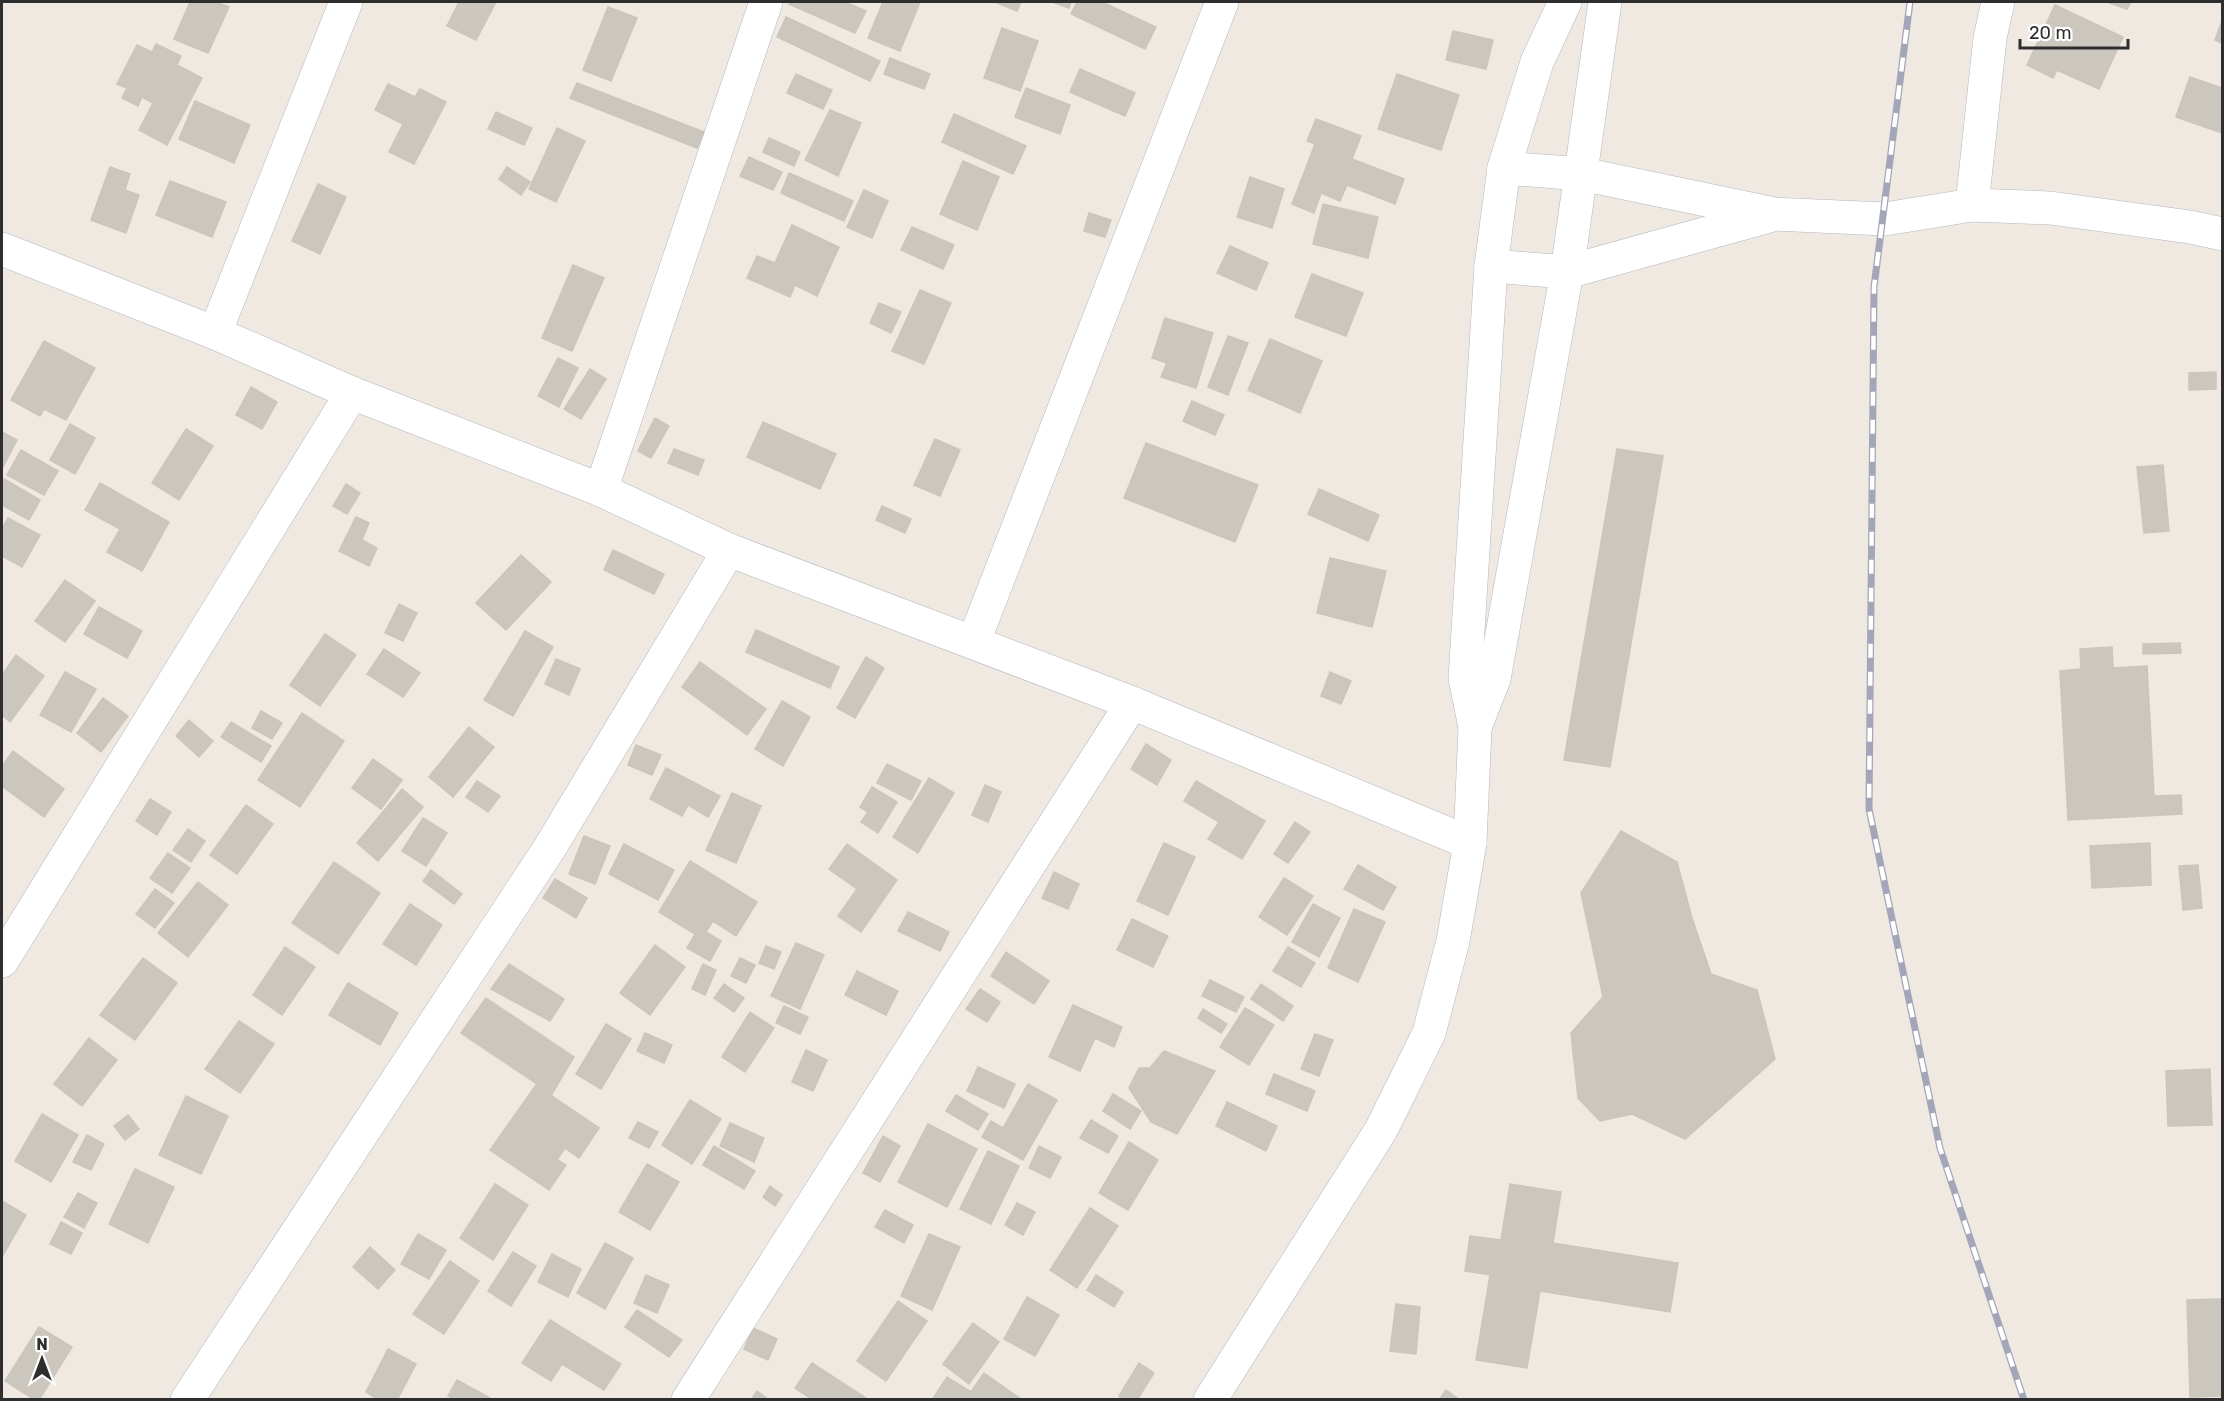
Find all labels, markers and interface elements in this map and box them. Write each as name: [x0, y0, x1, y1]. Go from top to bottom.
scale bar: [2020, 12, 2128, 50]
text: 20 m: [2029, 22, 2071, 44]
north arrow: [12, 1329, 72, 1389]
text: N: [36, 1335, 48, 1354]

